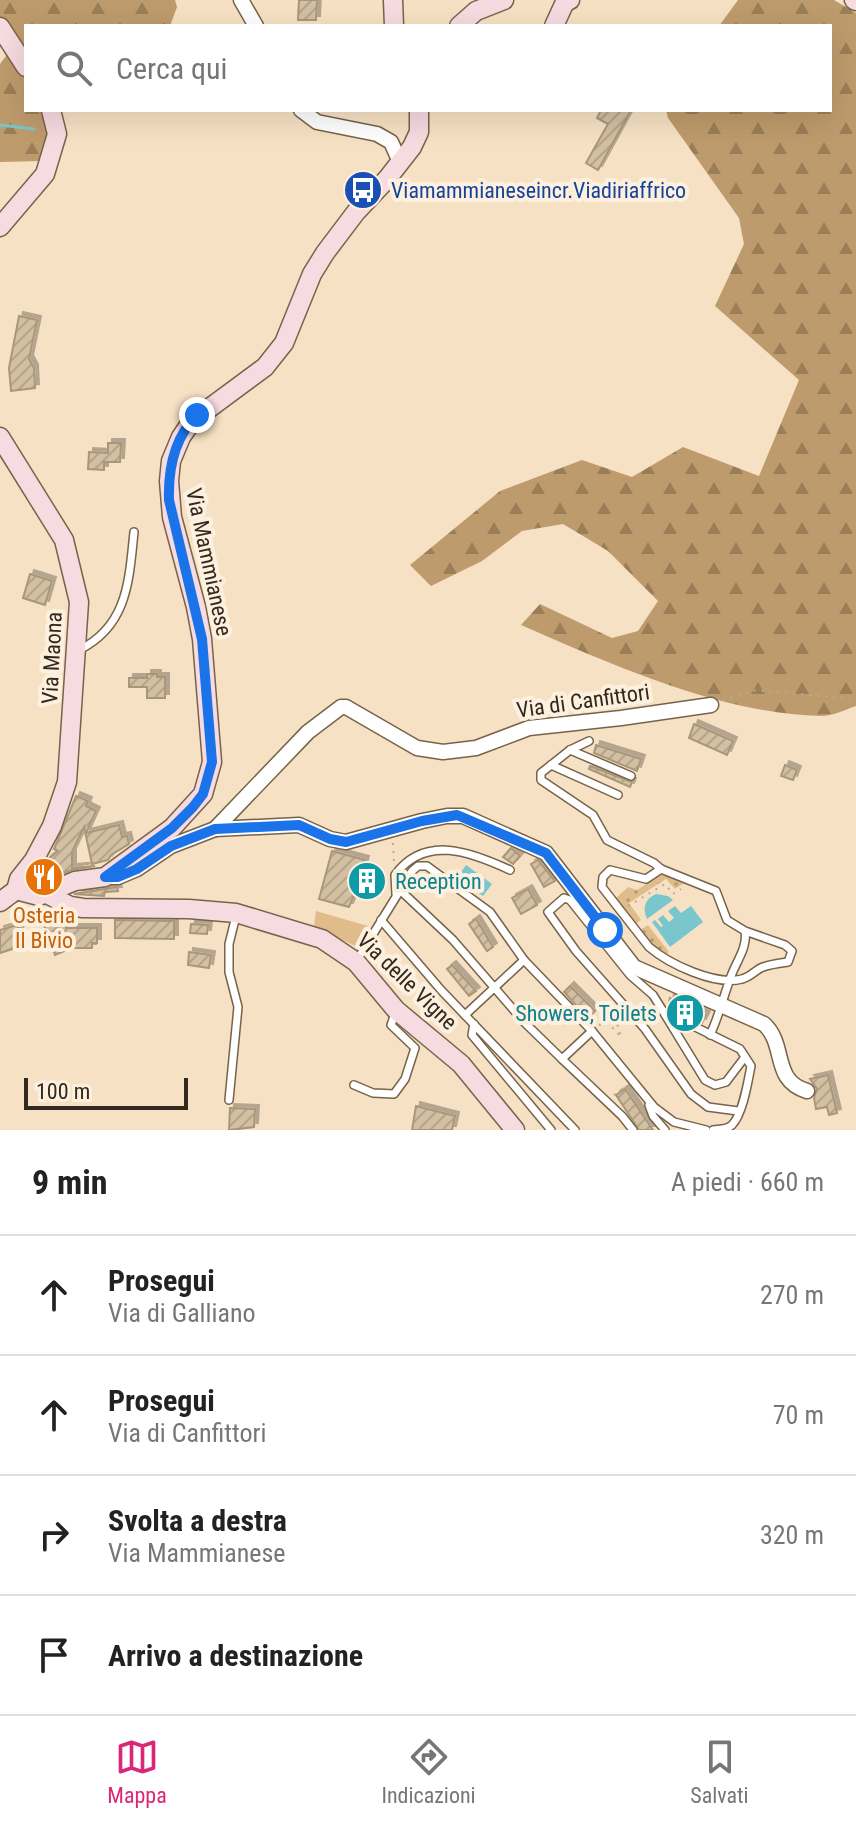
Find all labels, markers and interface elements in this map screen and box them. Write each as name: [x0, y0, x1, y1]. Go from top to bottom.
search box: [24, 24, 832, 112]
icon: search: [52, 46, 96, 90]
text: Cerca qui: [116, 51, 227, 86]
bus stop icon: Viamammianeseincr.Viadiriaffrico: [342, 169, 384, 211]
place label: Viamammianeseincr.Viadiriaffrico: [391, 178, 686, 203]
route end: [179, 397, 215, 433]
street label: Via Mammianese: [181, 486, 237, 638]
street label: Via Maona: [37, 611, 67, 705]
street label: Via di Canfittori: [515, 679, 651, 723]
restaurant icon: Osteria Il Bivio: [23, 856, 65, 898]
building icon: Reception: [346, 860, 388, 902]
place label: Reception: [395, 869, 482, 894]
place label: Osteria Il Bivio: [13, 903, 75, 953]
route start: [587, 912, 623, 948]
street label: Via delle Vigne: [352, 927, 462, 1035]
building icon: Showers, Toilets: [664, 992, 706, 1034]
place label: Showers, Toilets: [515, 1001, 657, 1026]
scale bar: [24, 1074, 188, 1110]
text: 100 m: [36, 1079, 90, 1104]
text: 9 min: [32, 1162, 108, 1202]
text: A piedi · 660 m: [671, 1167, 824, 1197]
text: Prosegui: [108, 1263, 215, 1298]
icon: ahead: [32, 1273, 76, 1317]
text: 270 m: [760, 1280, 824, 1310]
text: Via di Galliano: [108, 1298, 256, 1328]
text: Prosegui: [108, 1383, 215, 1418]
icon: ahead: [32, 1393, 76, 1437]
text: 70 m: [773, 1400, 824, 1430]
text: Via di Canfittori: [108, 1418, 266, 1448]
text: Svolta a destra: [108, 1503, 287, 1538]
icon: right: [32, 1513, 76, 1557]
text: 320 m: [760, 1520, 824, 1550]
text: Via Mammianese: [108, 1538, 285, 1568]
icon: arrive: [32, 1633, 76, 1677]
text: Arrivo a destinazione: [108, 1638, 363, 1673]
tab: Mappa: [107, 1735, 167, 1808]
tab: Indicazioni: [381, 1735, 476, 1808]
tab: Salvati: [690, 1735, 749, 1808]

